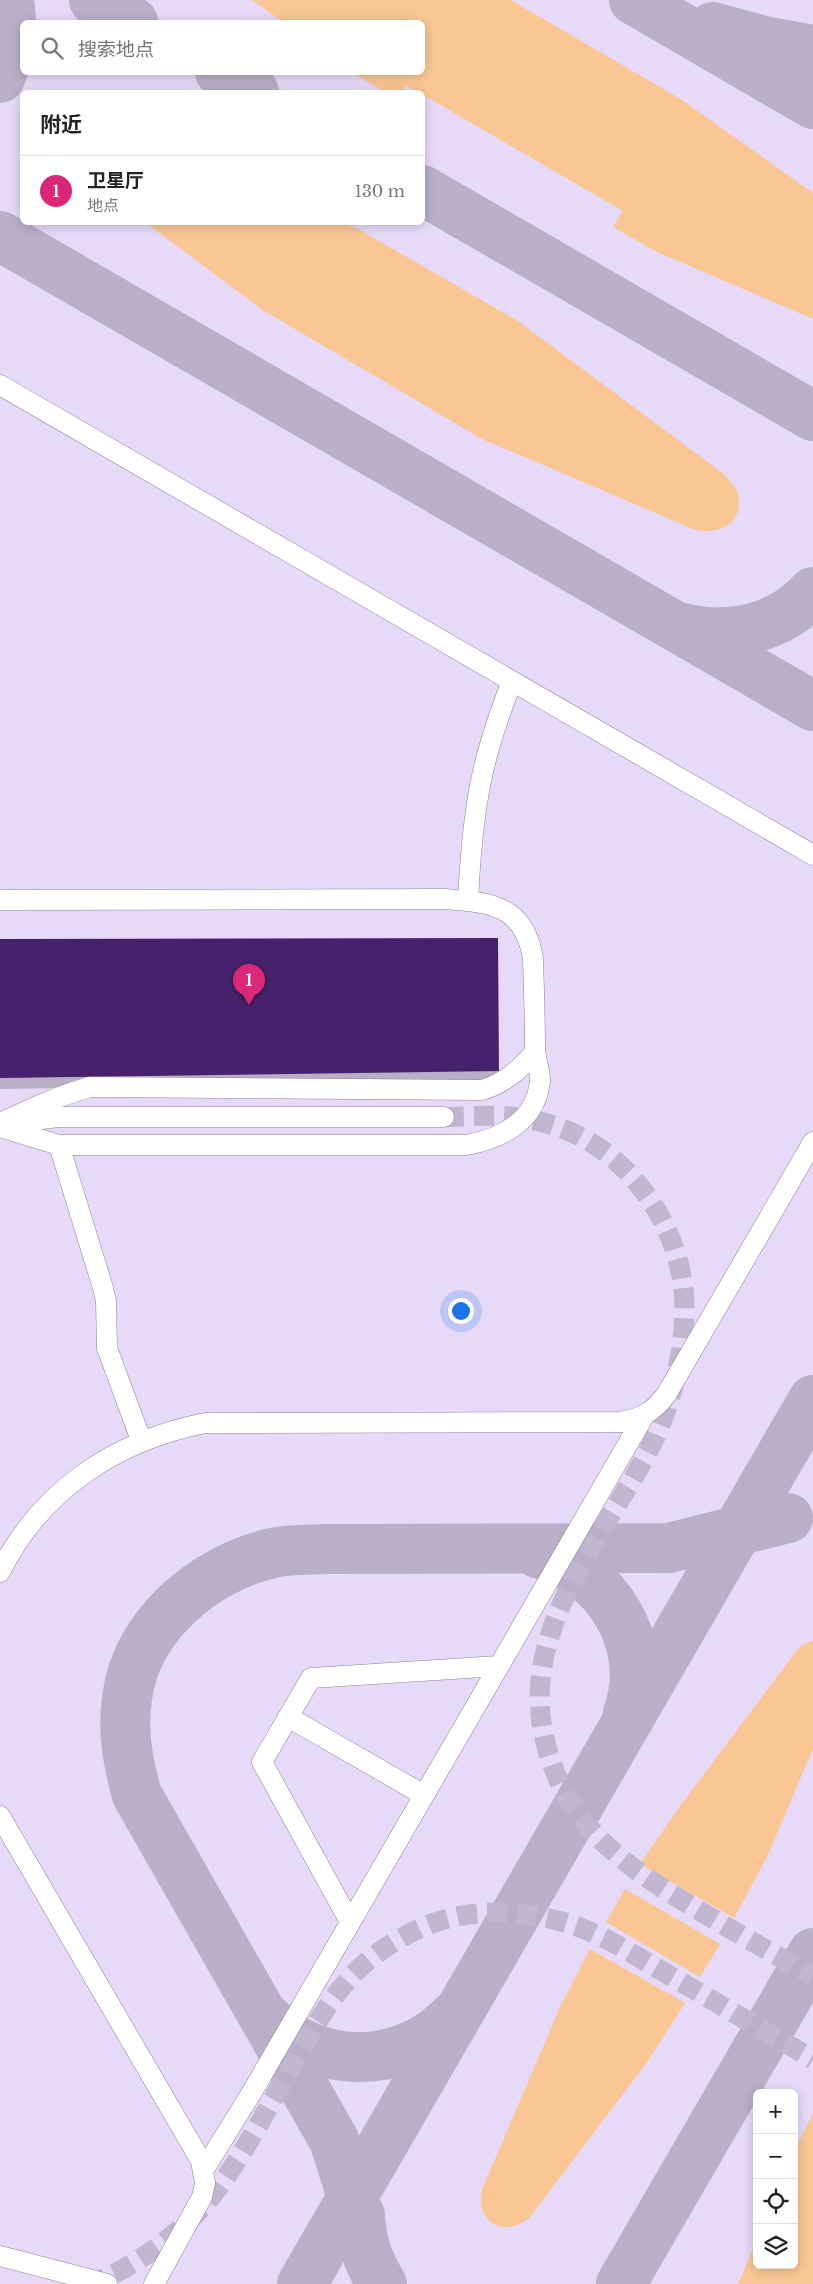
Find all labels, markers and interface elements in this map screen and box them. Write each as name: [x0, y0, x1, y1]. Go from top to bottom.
search box: [20, 20, 425, 75]
icon: search: [38, 34, 66, 62]
text: 搜索地点: [78, 38, 154, 61]
text: 附近: [40, 112, 82, 138]
text: 卫星厅: [87, 169, 144, 192]
text: 1: [53, 181, 59, 201]
text: 130 m: [355, 181, 405, 201]
text: 地点: [87, 195, 119, 215]
pin: 1: [233, 964, 265, 1005]
your location: [448, 1298, 474, 1324]
map controls: [753, 2089, 798, 2269]
button: +: [753, 2089, 798, 2134]
button: −: [753, 2134, 798, 2179]
button: locate: [753, 2179, 798, 2224]
button: layers: [753, 2224, 798, 2269]

